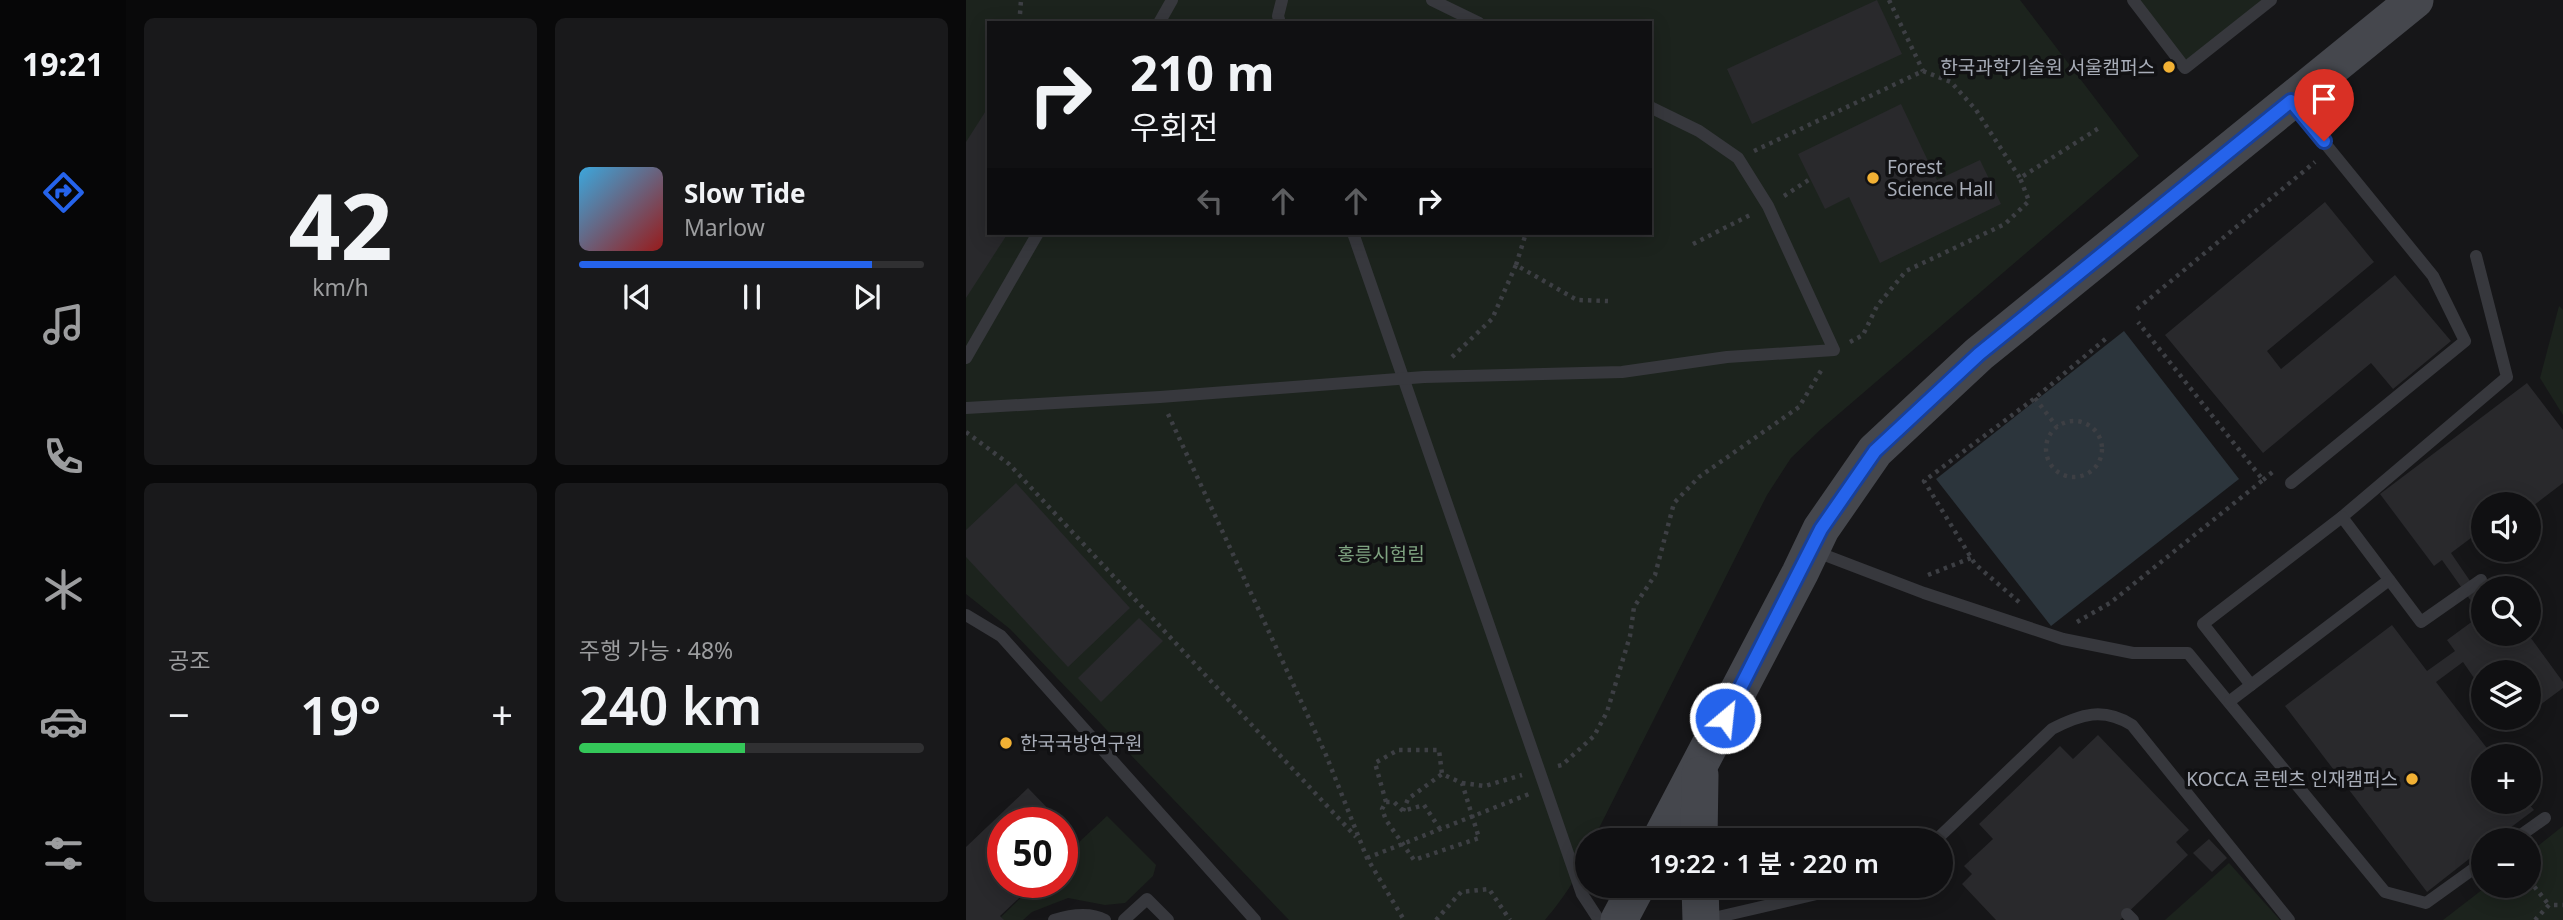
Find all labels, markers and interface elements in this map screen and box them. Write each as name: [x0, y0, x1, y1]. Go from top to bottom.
text: 210 m: [1130, 39, 1275, 105]
text: 19:21: [22, 42, 104, 85]
icon: right: [1015, 49, 1106, 140]
place label: 한국과학기술원 서울캠퍼스: [1940, 54, 2155, 80]
marker: 한국과학기술원 서울캠퍼스: [2161, 59, 2177, 75]
pin: [2294, 69, 2354, 141]
icon: arrive: [2305, 80, 2343, 118]
text: 우회전: [1130, 105, 1218, 148]
place label: Forest Science Hall: [1887, 154, 1993, 202]
text: 42: [288, 163, 393, 287]
icon: directions: [39, 168, 88, 217]
marker: Forest Science Hall: [1865, 170, 1881, 186]
text: Slow Tide: [684, 175, 806, 211]
icon: left: [1191, 182, 1229, 220]
icon: ahead: [1264, 182, 1302, 220]
icon: ahead: [1337, 182, 1375, 220]
icon: right: [1410, 182, 1448, 220]
text: Marlow: [684, 211, 765, 243]
text: km/h: [312, 271, 369, 303]
icon: previous: [618, 278, 656, 316]
icon: pause: [733, 278, 771, 316]
icon: next: [848, 278, 886, 316]
icon: music: [39, 300, 88, 349]
icon: phone: [39, 432, 88, 481]
map controls: [2471, 492, 2541, 898]
button: sound: [2471, 492, 2541, 562]
park label: 홍릉시험림: [1337, 541, 1425, 567]
icon: climate: [39, 565, 88, 614]
button: search: [2471, 576, 2541, 646]
text: 주행 가능 · 48%: [579, 634, 733, 666]
text: 공조: [168, 644, 210, 676]
button: layers: [2471, 660, 2541, 730]
text: 240 km: [579, 669, 762, 740]
text: 19°: [300, 679, 381, 750]
position arrow: [1688, 681, 1762, 755]
text: −: [168, 688, 190, 740]
text: +: [491, 688, 513, 740]
icon: car: [39, 697, 88, 746]
place label: 한국국방연구원: [1020, 730, 1142, 756]
marker: 한국국방연구원: [998, 735, 1014, 751]
button: +: [2471, 744, 2541, 814]
place label: KOCCA 콘텐츠 인재캠퍼스: [2186, 766, 2398, 792]
marker: KOCCA 콘텐츠 인재캠퍼스: [2404, 771, 2420, 787]
speed limit sign: 50: [987, 807, 1078, 898]
button: −: [2471, 828, 2541, 898]
icon: filters: [39, 829, 88, 878]
text: 19:22 · 1 분 · 220 m: [1649, 845, 1879, 881]

